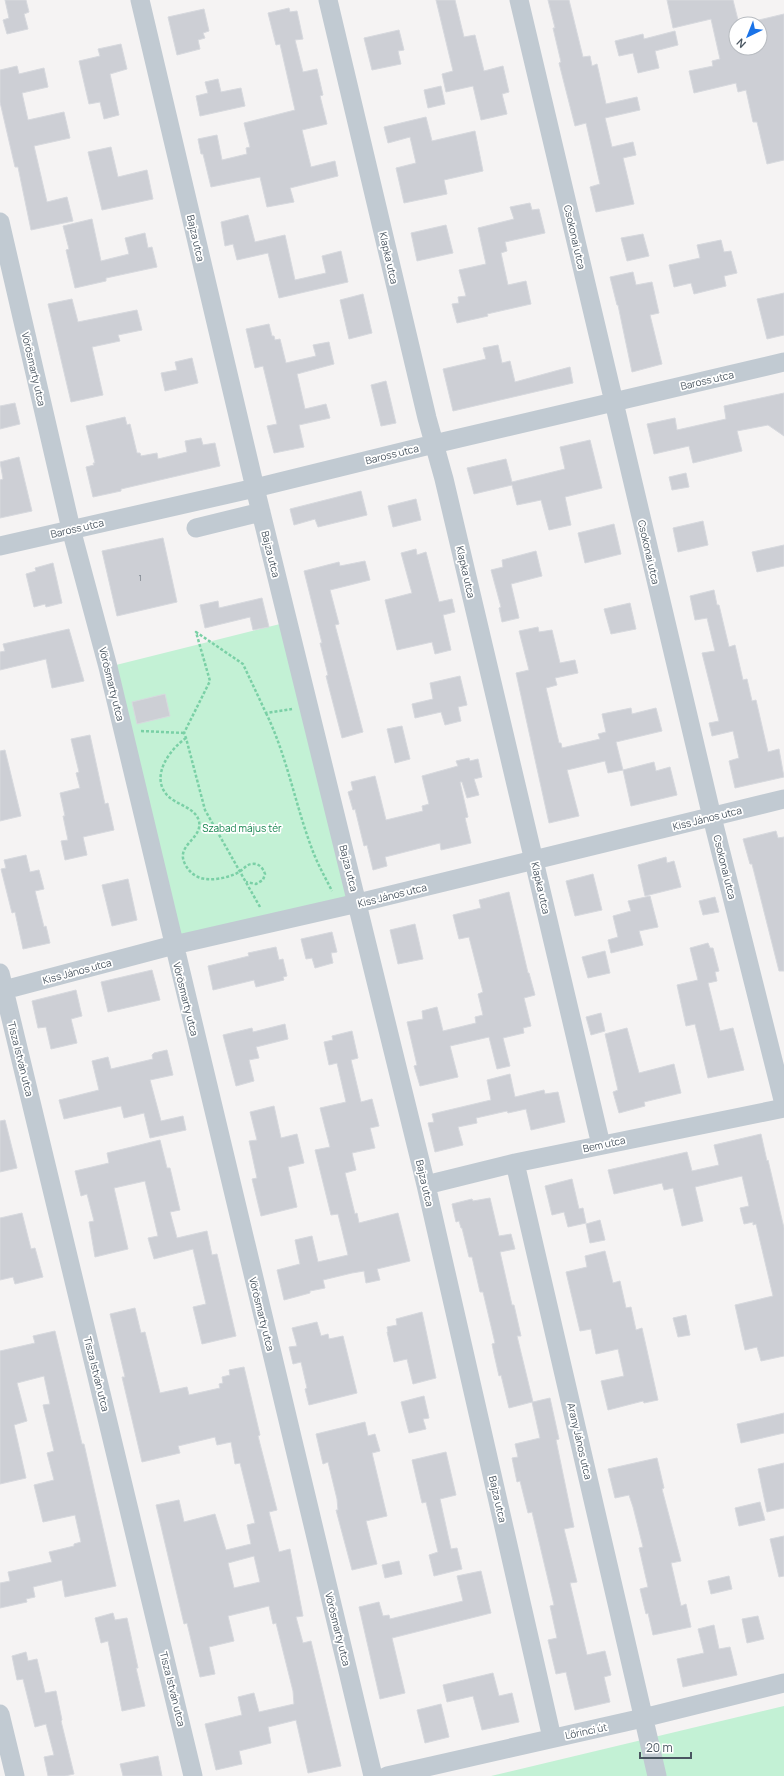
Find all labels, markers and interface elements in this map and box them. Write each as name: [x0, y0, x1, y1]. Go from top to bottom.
north arrow: [728, 16, 768, 56]
text: N: [733, 35, 749, 52]
street label: Csokonai utca: [561, 203, 589, 271]
street label: Bajza utca: [184, 213, 208, 263]
street label: Klapka utca: [376, 231, 402, 285]
street label: Vörösmarty utca: [19, 331, 49, 407]
street label: Baross utca: [679, 367, 735, 393]
street label: Baross utca: [364, 441, 420, 467]
street label: Baross utca: [49, 515, 105, 541]
street label: Csokonai utca: [635, 518, 663, 586]
street label: Bajza utca: [258, 529, 284, 579]
street label: Klapka utca: [453, 545, 479, 599]
house number: 1: [138, 572, 142, 583]
street label: Vörösmarty utca: [96, 646, 128, 722]
street label: Kiss János utca: [671, 803, 743, 833]
park label: Szabad május tér: [202, 821, 282, 835]
street label: Csokonai utca: [710, 833, 740, 901]
street label: Bajza utca: [336, 843, 362, 893]
street label: Klapka utca: [528, 861, 554, 915]
street label: Kiss János utca: [356, 880, 428, 910]
street label: Kiss János utca: [41, 955, 113, 987]
street label: Vörösmarty utca: [170, 961, 202, 1037]
street label: Tisza István utca: [5, 1020, 37, 1098]
street label: Bem utca: [581, 1133, 627, 1155]
street label: Bajza utca: [413, 1158, 437, 1208]
street label: Vörösmarty utca: [246, 1276, 278, 1352]
street label: Tisza István utca: [81, 1335, 113, 1413]
street label: Arany János utca: [564, 1401, 596, 1481]
street label: Bajza utca: [486, 1474, 510, 1524]
street label: Vörösmarty utca: [322, 1591, 354, 1667]
street label: Tisza István utca: [157, 1650, 189, 1728]
street label: Lőrinci út: [564, 1720, 608, 1742]
scale bar: [640, 1734, 691, 1760]
text: 20 m: [646, 1739, 673, 1756]

